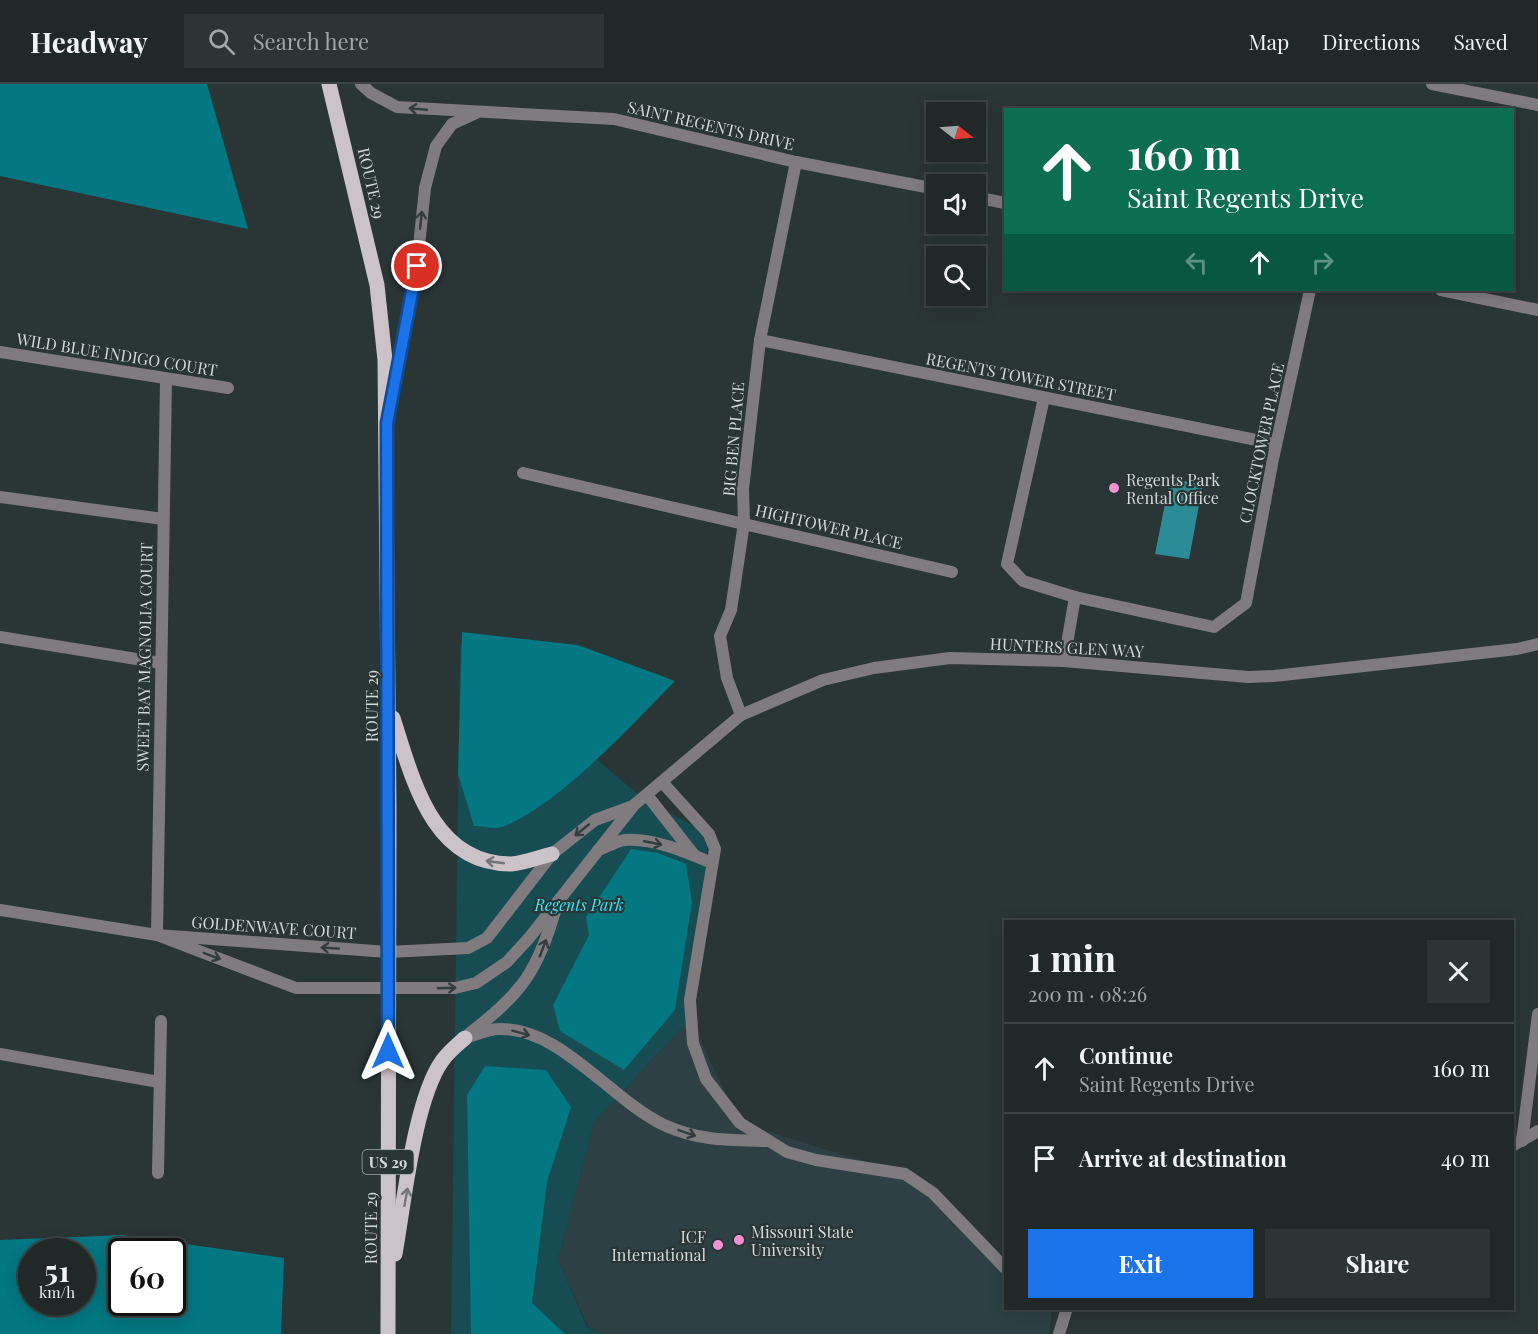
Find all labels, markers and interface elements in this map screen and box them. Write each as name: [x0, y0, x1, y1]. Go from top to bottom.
search box: [184, 14, 604, 68]
text: Headway: [30, 23, 148, 60]
icon: search: [205, 25, 238, 58]
text: Search here: [253, 26, 369, 56]
text: Map: [1248, 27, 1289, 55]
text: Directions: [1322, 27, 1420, 55]
text: Saved: [1453, 27, 1508, 55]
street label: SAINT REGENTS DRIVE: [626, 96, 796, 154]
north arrow: [926, 102, 986, 162]
map controls: [926, 102, 986, 306]
one-way arrow: [409, 103, 429, 114]
text: 160 m: [1127, 125, 1242, 181]
icon: ahead: [1028, 132, 1106, 210]
street label: ROUTE 29: [354, 145, 390, 221]
button: sound: [926, 174, 986, 234]
text: Saint Regents Drive: [1127, 179, 1364, 215]
one-way arrow: [416, 211, 427, 231]
pin: [391, 240, 442, 291]
button: search: [926, 246, 986, 306]
icon: left: [1180, 246, 1213, 279]
icon: ahead: [1243, 246, 1276, 279]
icon: right: [1306, 246, 1339, 279]
icon: arrive: [400, 249, 433, 282]
street label: WILD BLUE INDIGO COURT: [14, 328, 219, 380]
street label: REGENTS TOWER STREET: [924, 347, 1118, 405]
street label: CLOCKTOWER PLACE: [1234, 361, 1288, 525]
street label: BIG BEN PLACE: [718, 381, 748, 497]
place label: Regents Park Rental Office: [1126, 469, 1220, 508]
marker: Regents Park Rental Office: [1107, 481, 1121, 495]
street label: HIGHTOWER PLACE: [753, 499, 905, 553]
street label: SWEET BAY MAGNOLIA COURT: [132, 542, 156, 772]
street label: HUNTERS GLEN WAY: [989, 632, 1145, 662]
street label: ROUTE 29: [361, 670, 382, 742]
one-way arrow: [574, 824, 590, 837]
one-way arrow: [643, 838, 663, 849]
one-way arrow: [486, 856, 505, 867]
park label: Regents Park: [533, 894, 624, 915]
street label: GOLDENWAVE COURT: [191, 911, 357, 943]
text: 1 min: [1028, 933, 1116, 981]
one-way arrow: [539, 939, 550, 958]
button: close: [1427, 940, 1490, 1003]
one-way arrow: [320, 942, 340, 953]
one-way arrow: [202, 952, 221, 963]
text: 200 m · 08:26: [1028, 980, 1147, 1007]
one-way arrow: [436, 982, 456, 993]
position arrow: [356, 1019, 420, 1083]
one-way arrow: [511, 1027, 530, 1039]
text: Continue: [1079, 1040, 1173, 1070]
icon: ahead: [1028, 1052, 1061, 1085]
text: 160 m: [1432, 1053, 1490, 1083]
text: Saint Regents Drive: [1079, 1070, 1255, 1097]
one-way arrow: [677, 1128, 696, 1139]
icon: arrive: [1028, 1142, 1061, 1175]
text: Arrive at destination: [1079, 1143, 1287, 1173]
text: 40 m: [1441, 1143, 1490, 1173]
road number: US 29: [362, 1150, 414, 1174]
one-way arrow: [400, 1187, 411, 1207]
street label: ROUTE 29: [360, 1192, 381, 1264]
place label: Missouri State University: [751, 1221, 854, 1260]
place label: ICF International: [611, 1226, 706, 1265]
button: Exit: [1028, 1229, 1253, 1298]
button: Share: [1265, 1229, 1490, 1298]
marker: Missouri State University: [732, 1233, 746, 1247]
speed limit sign: 60: [108, 1238, 186, 1316]
marker: ICF International: [711, 1238, 725, 1252]
text: 51: [44, 1250, 70, 1290]
text: km/h: [39, 1282, 75, 1302]

